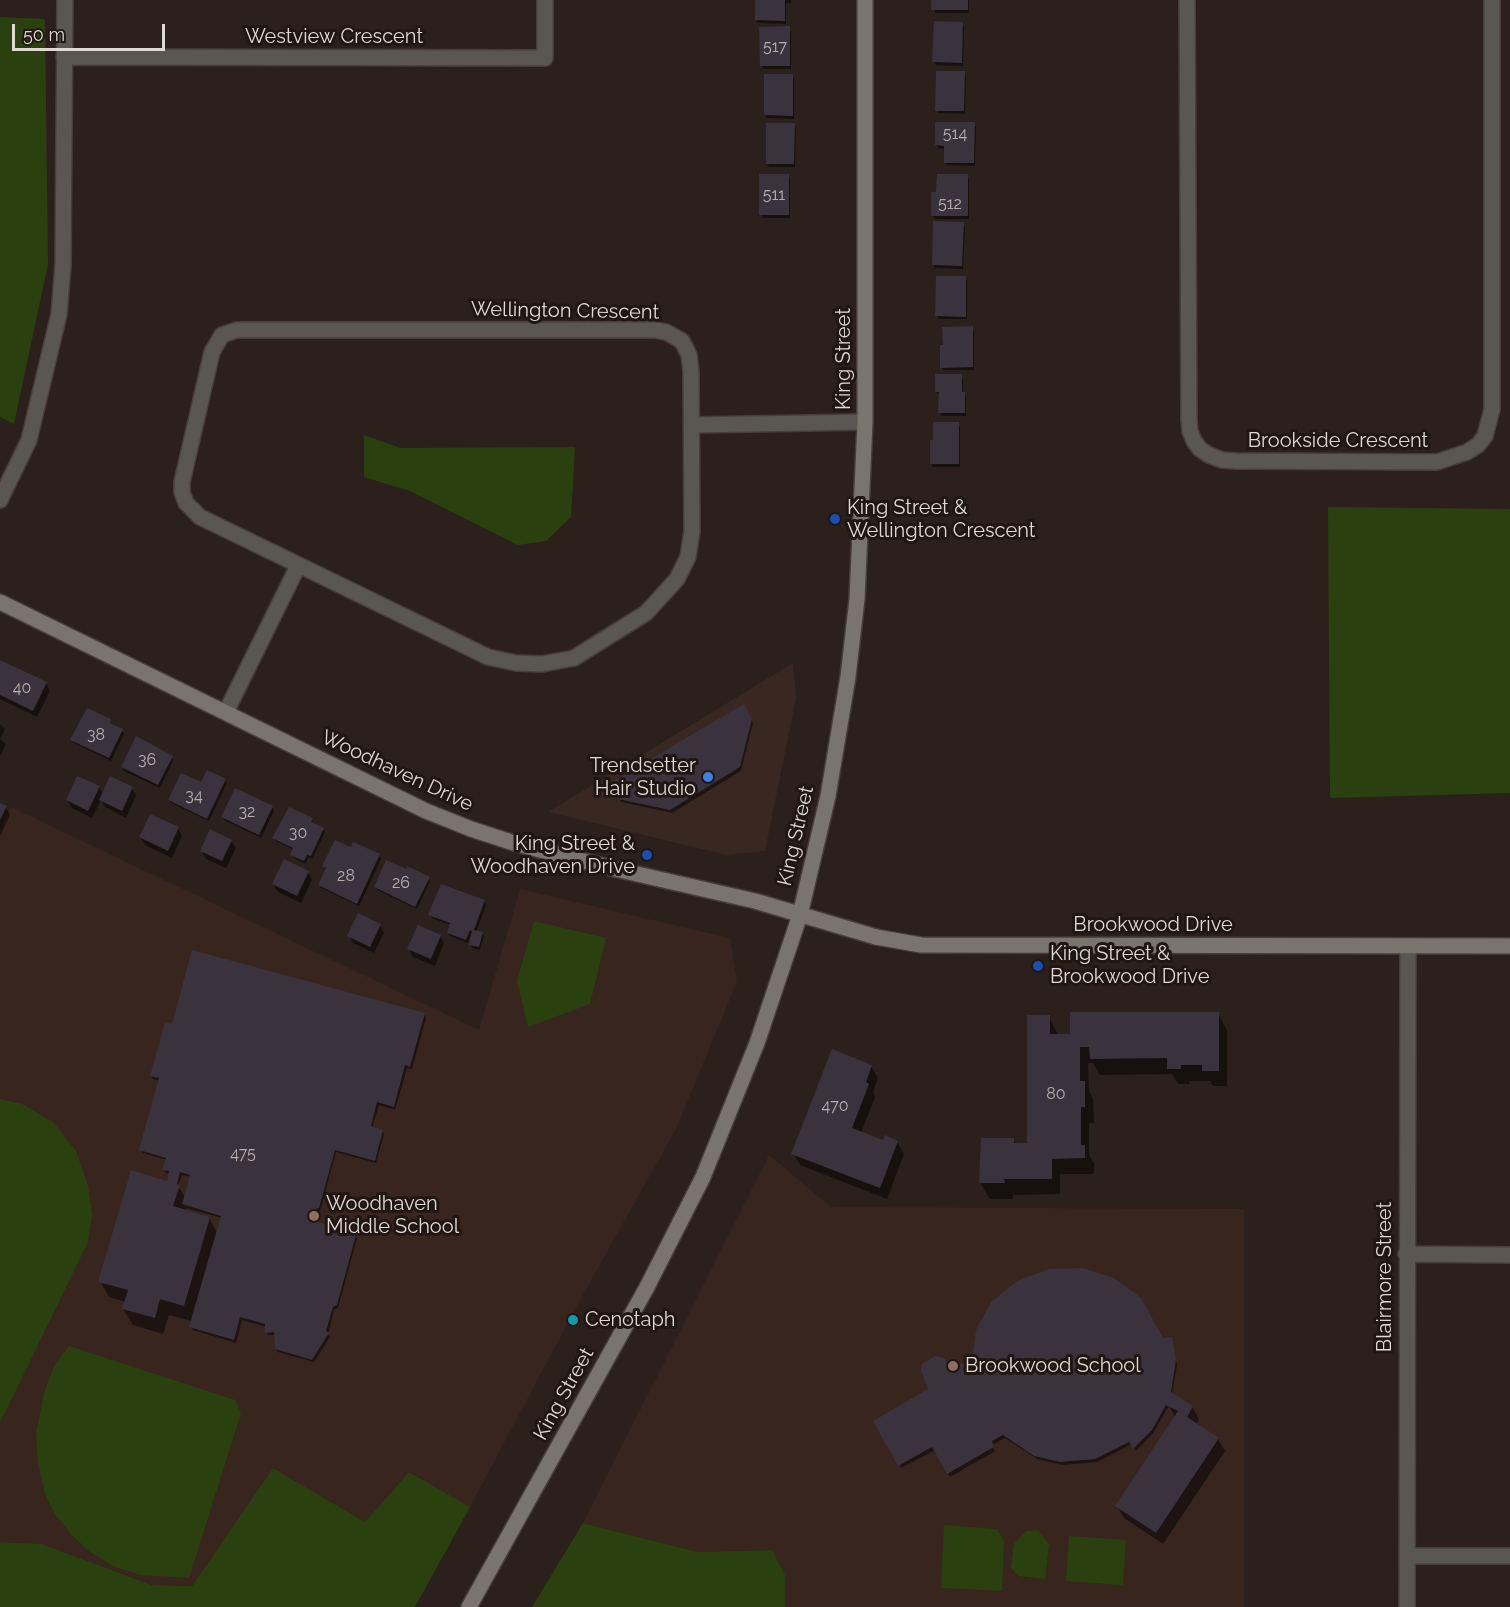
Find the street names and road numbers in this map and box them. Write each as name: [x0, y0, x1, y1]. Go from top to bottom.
street label: Westview Crescent: [245, 25, 423, 49]
street label: Wellington Crescent: [471, 297, 659, 325]
street label: King Street: [832, 308, 856, 410]
street label: Brookside Crescent: [1248, 429, 1428, 453]
street label: Woodhaven Drive: [317, 725, 477, 817]
street label: King Street: [773, 784, 819, 888]
street label: Brookwood Drive: [1073, 913, 1233, 937]
street label: Blairmore Street: [1373, 1202, 1397, 1352]
street label: King Street: [529, 1344, 599, 1444]

